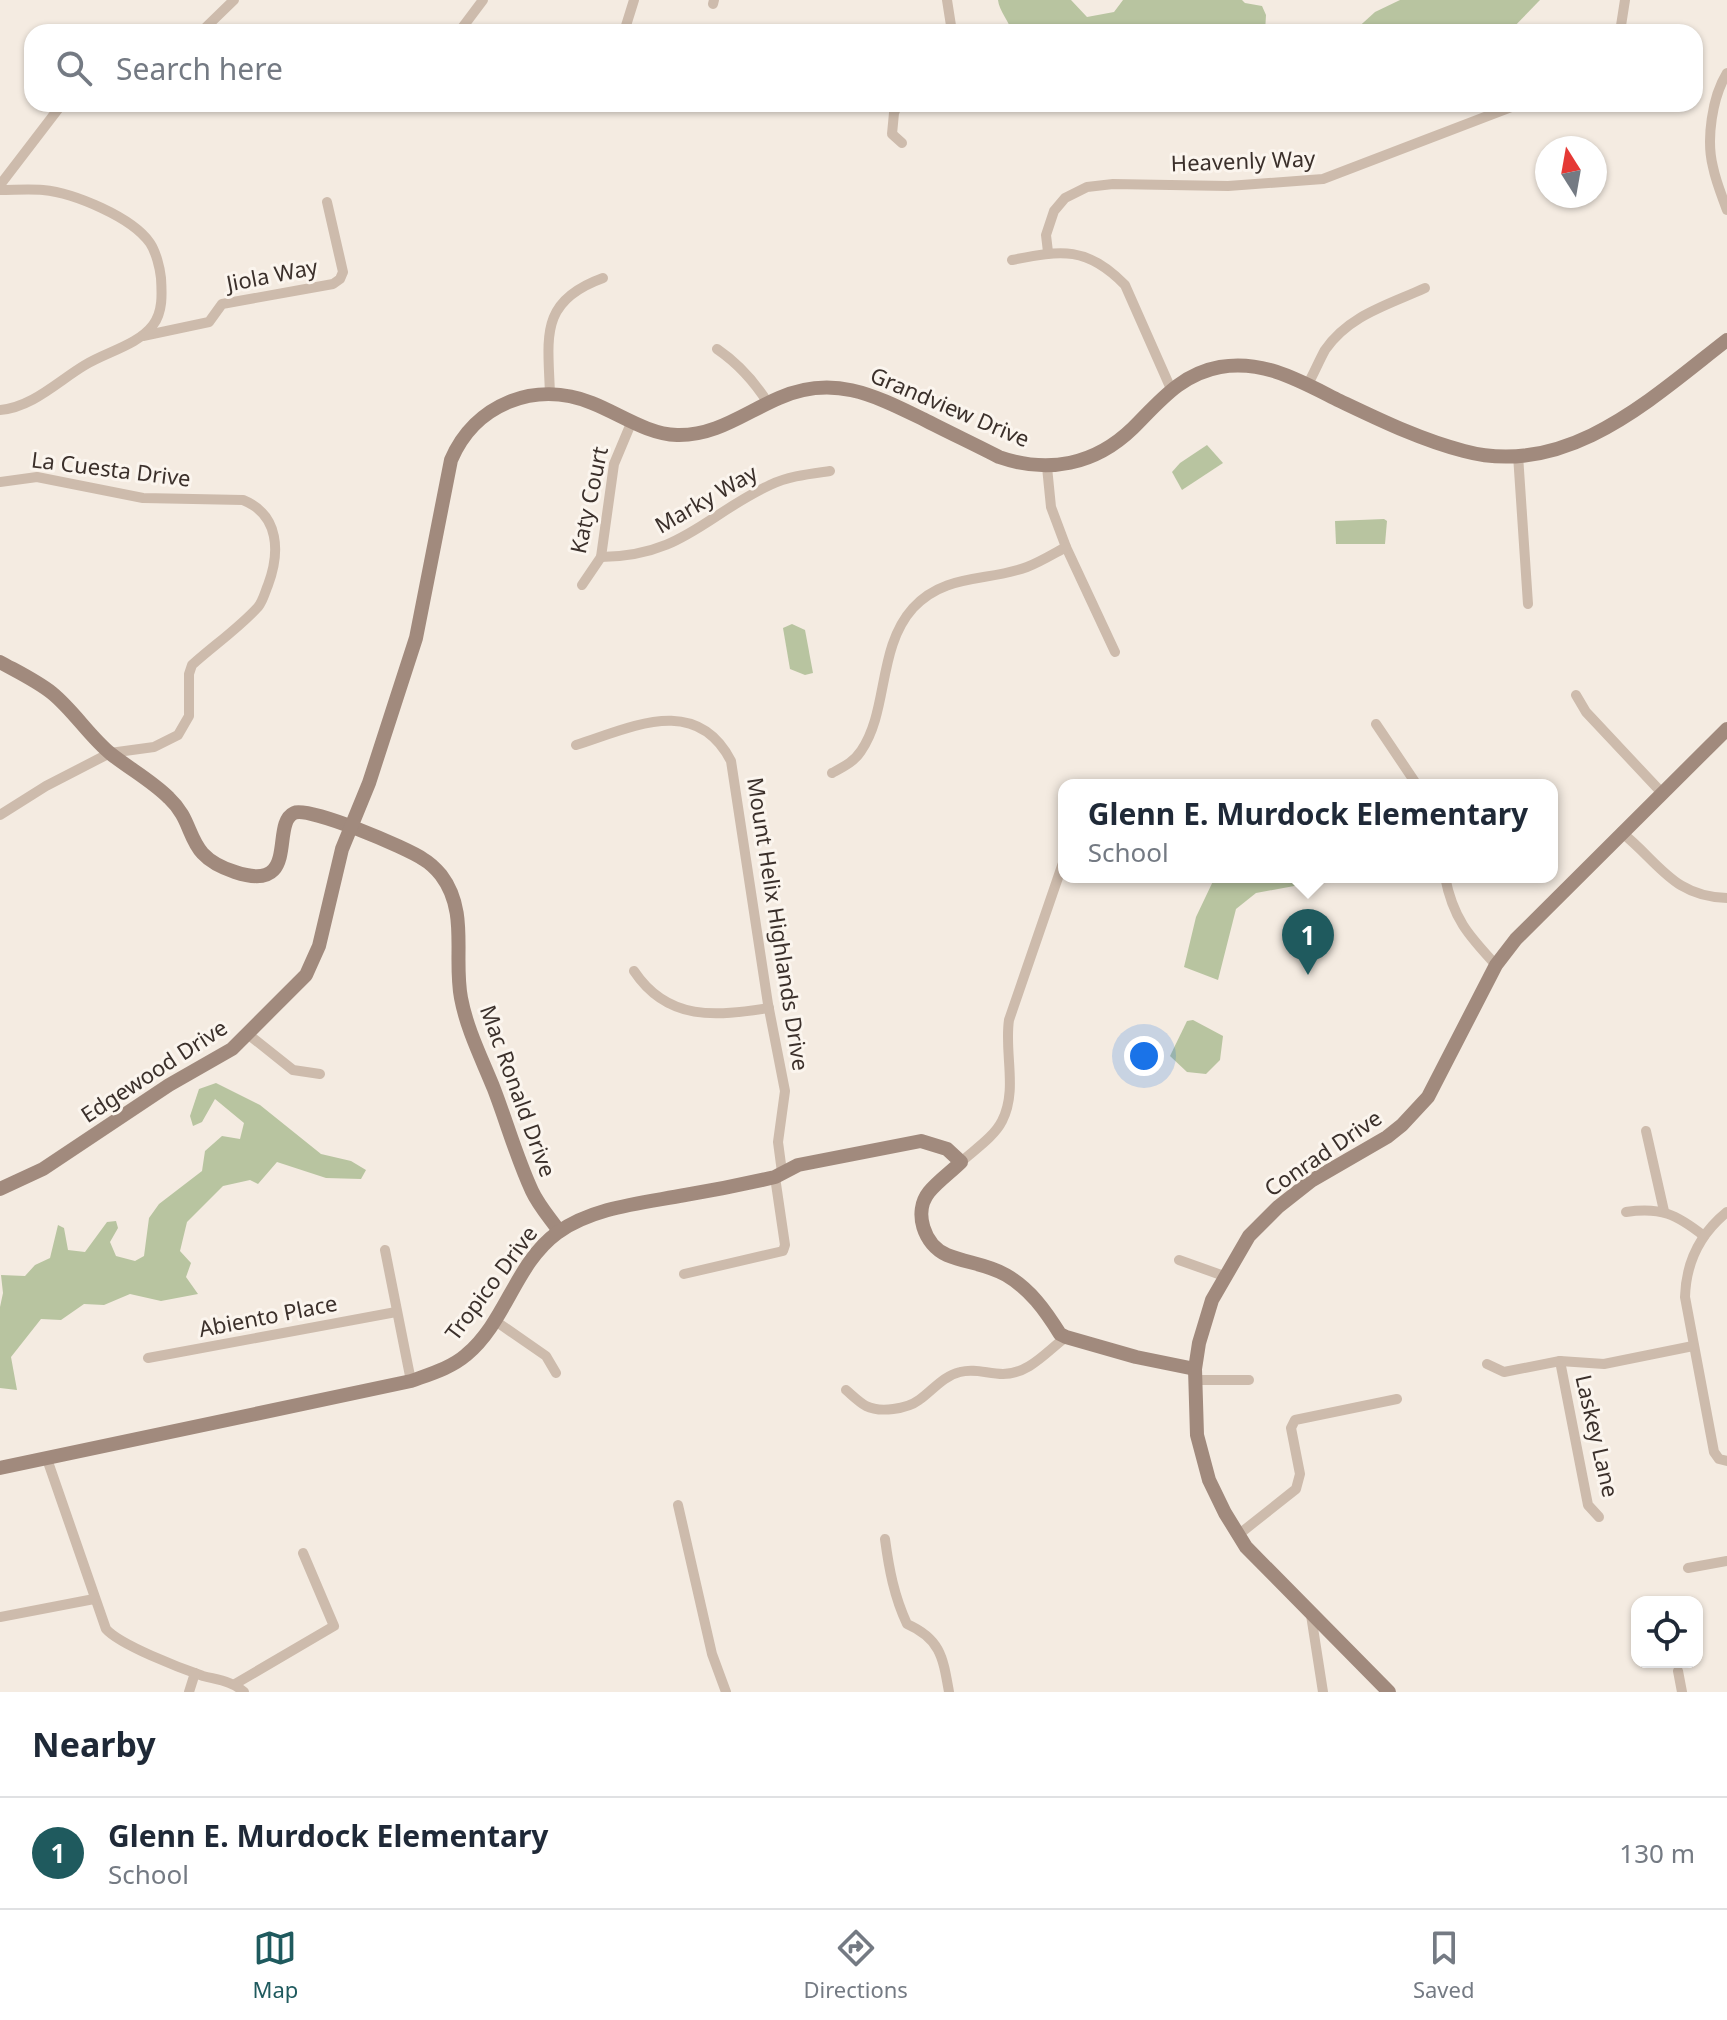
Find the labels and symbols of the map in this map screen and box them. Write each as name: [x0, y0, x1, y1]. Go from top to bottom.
north arrow: [1535, 136, 1607, 208]
street label: Heavenly Way: [1170, 142, 1316, 178]
street label: Jiola Way: [222, 250, 321, 298]
street label: Grandview Drive: [866, 359, 1035, 453]
street label: La Cuesta Drive: [30, 443, 193, 493]
street label: Katy Court: [562, 443, 614, 556]
street label: Marky Way: [649, 456, 763, 540]
street label: Mount Helix Highlands Drive: [741, 775, 817, 1073]
pin: 1: [1282, 909, 1334, 975]
street label: Mac Ronald Drive: [474, 1001, 564, 1181]
street label: Edgewood Drive: [74, 1012, 232, 1129]
your location: [1124, 1036, 1164, 1076]
street label: Conrad Drive: [1258, 1102, 1387, 1202]
street label: Tropico Drive: [437, 1219, 543, 1346]
street label: Abiento Place: [196, 1287, 340, 1343]
street label: Laskey Lane: [1569, 1372, 1627, 1500]

